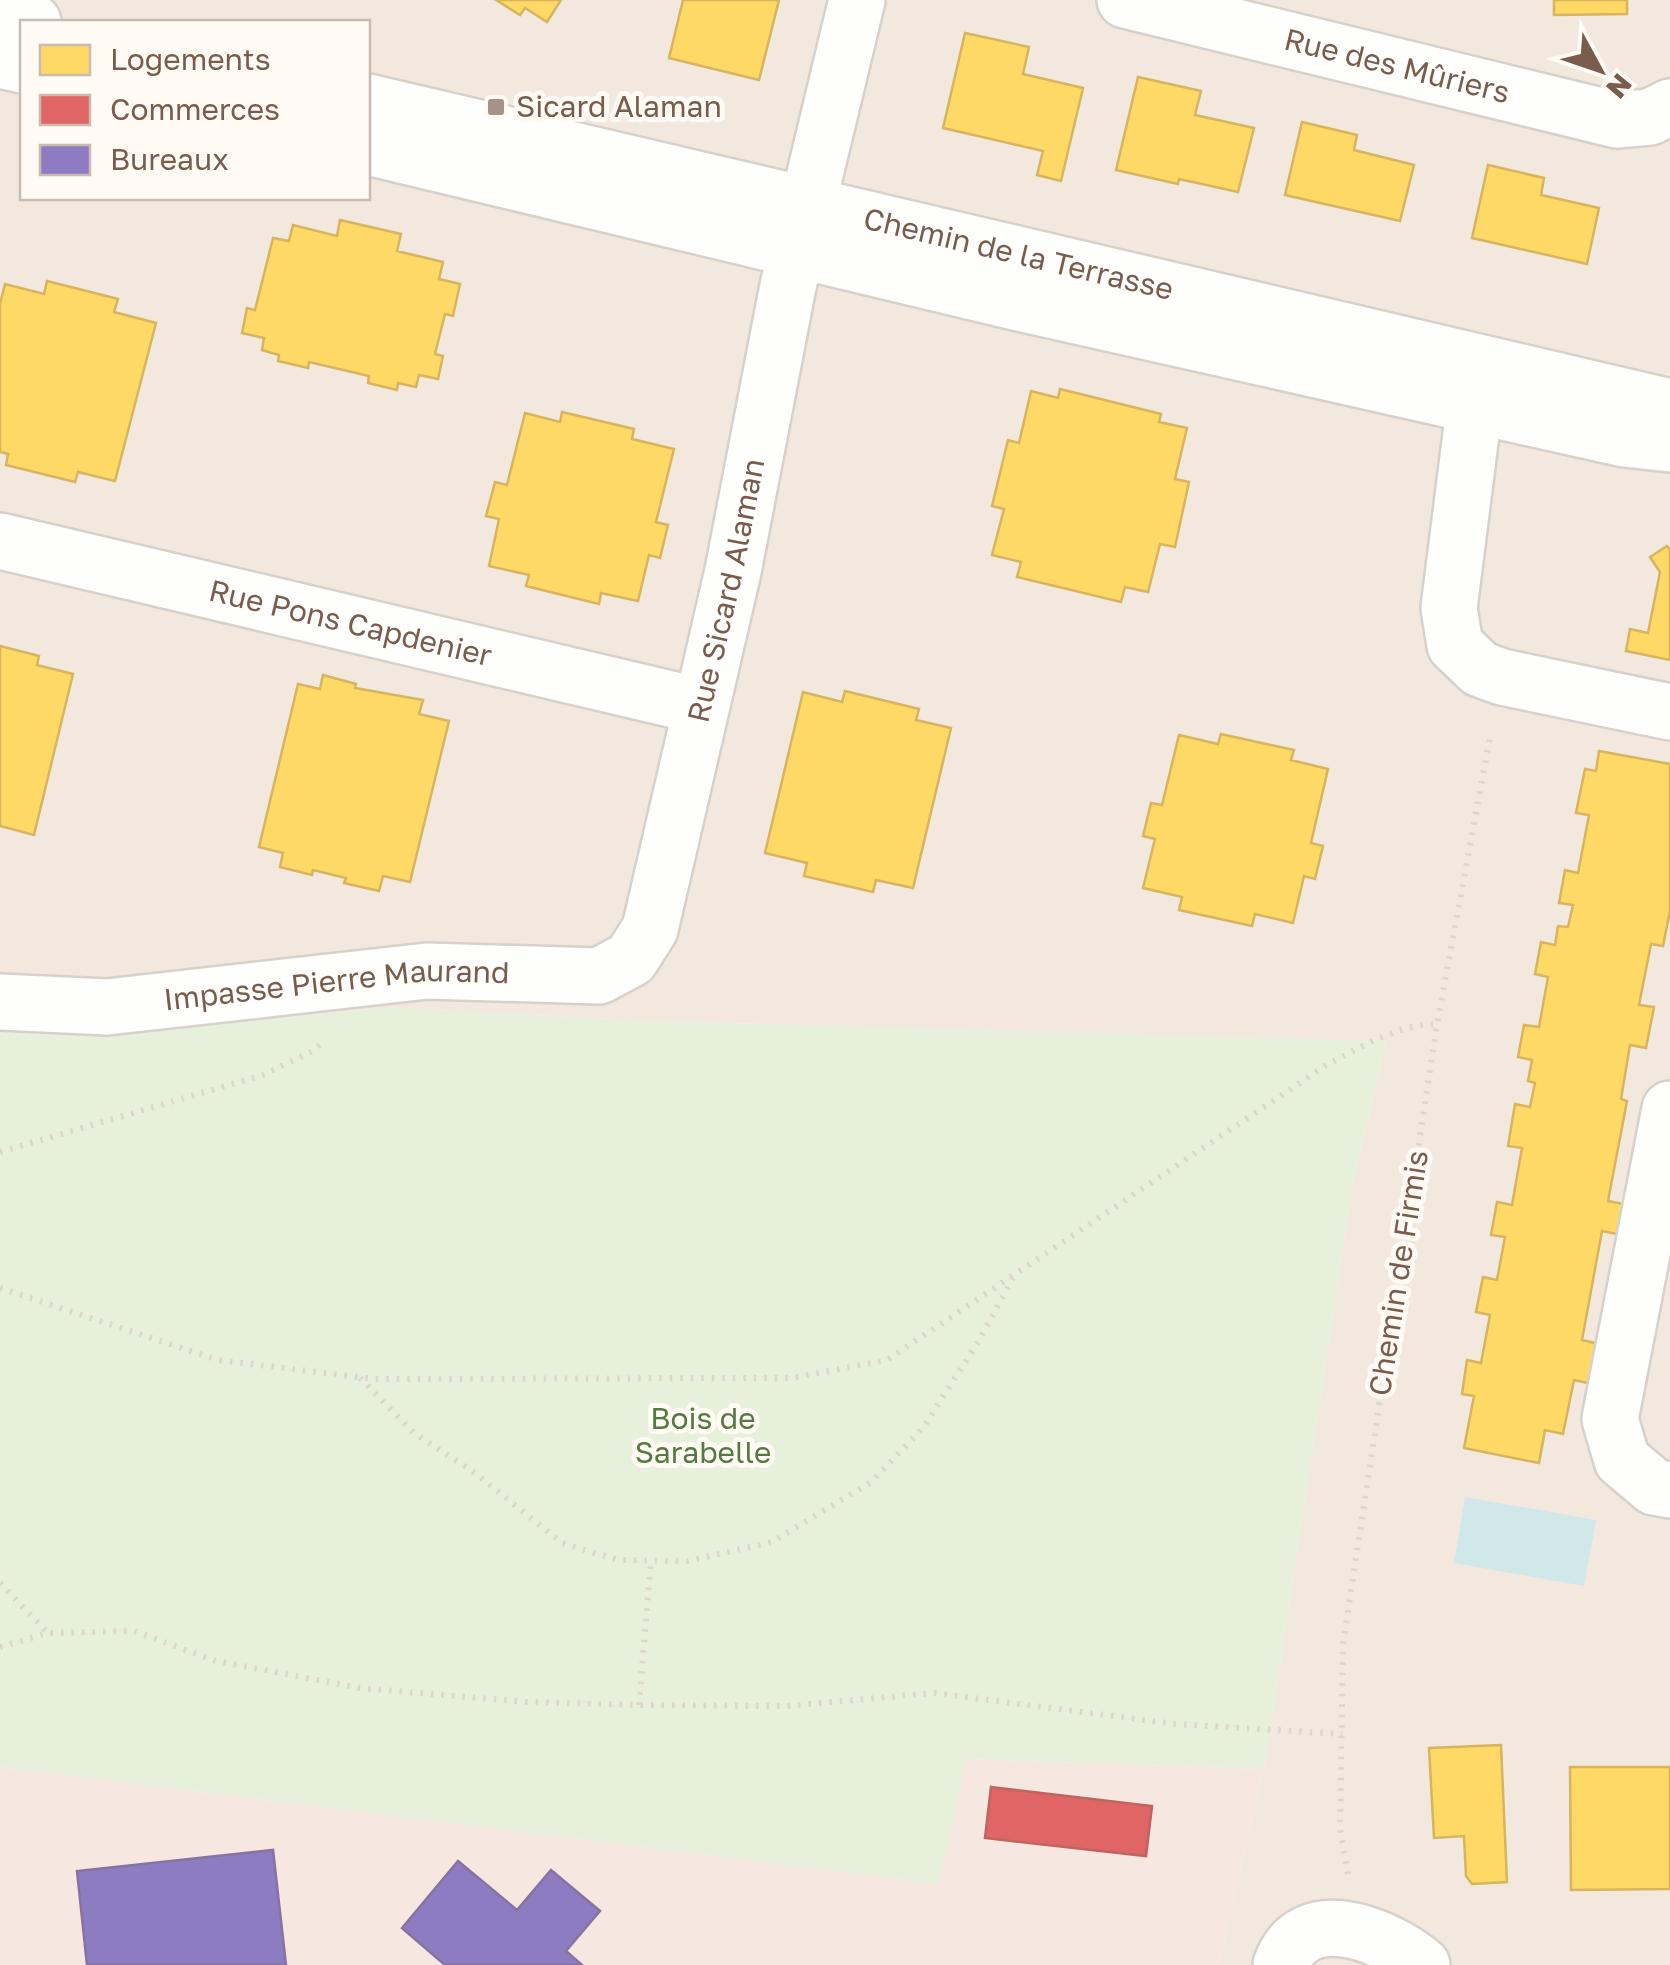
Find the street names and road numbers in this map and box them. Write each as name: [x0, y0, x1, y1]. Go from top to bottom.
street label: Rue des Mûriers: [1281, 21, 1514, 110]
street label: Chemin de la Terrasse: [860, 200, 1177, 307]
street label: Rue Sicard Alaman: [680, 455, 771, 726]
street label: Rue Pons Capdenier: [206, 572, 496, 673]
street label: Impasse Pierre Maurand: [162, 952, 510, 1018]
street label: Chemin de Firmis: [1361, 1147, 1435, 1398]

